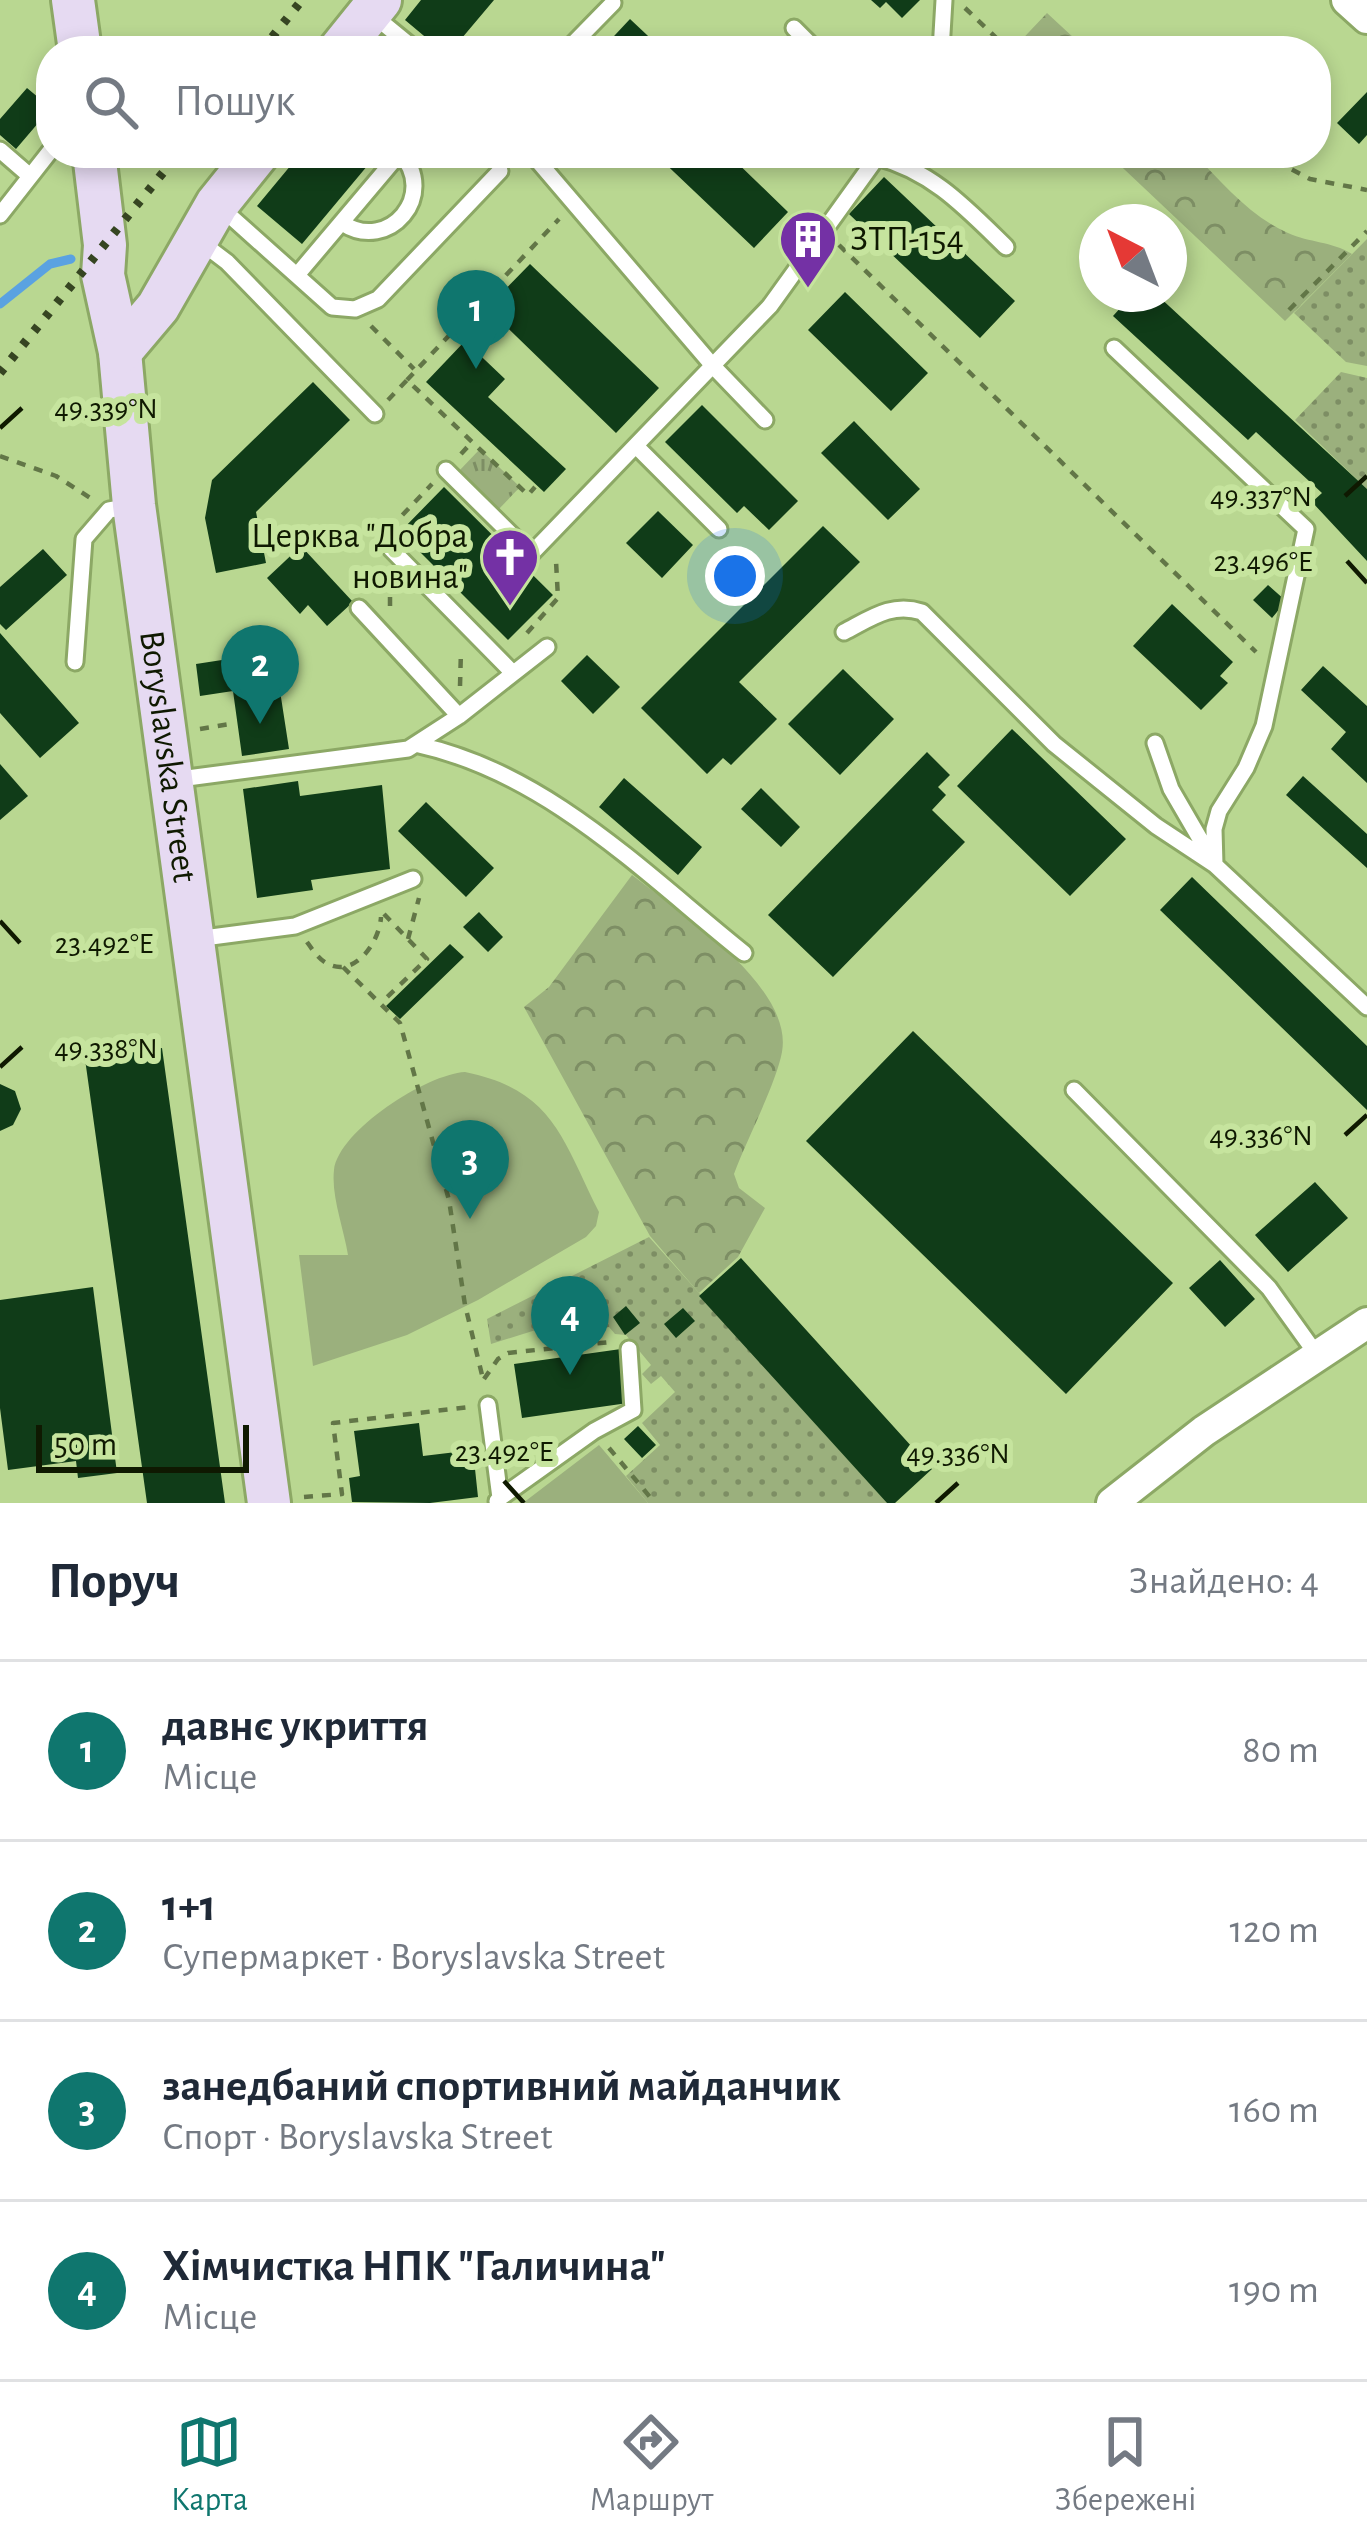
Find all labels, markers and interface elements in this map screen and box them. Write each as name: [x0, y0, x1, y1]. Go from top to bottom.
search box: [36, 36, 1331, 168]
icon: search: [78, 69, 144, 135]
text: Пошук: [174, 79, 295, 124]
north arrow: [1079, 204, 1187, 312]
building icon: ЗТП-154: [777, 208, 839, 290]
place label: ЗТП-154: [850, 221, 964, 257]
pin: 1: [437, 270, 515, 369]
text: 49.339°N: [54, 394, 158, 424]
text: 49.337°N: [1210, 482, 1312, 512]
place label: Церква "Добра новина": [251, 518, 468, 595]
church icon: Церква "Добра новина": [479, 526, 541, 608]
your location: [705, 546, 765, 606]
text: 23.496°E: [1214, 547, 1312, 577]
pin: 2: [221, 625, 299, 724]
street label: Boryslavska Street: [133, 628, 203, 885]
text: 23.492°E: [55, 929, 153, 959]
text: 49.338°N: [54, 1034, 158, 1064]
pin: 3: [431, 1120, 509, 1219]
text: 49.336°N: [1209, 1121, 1313, 1151]
pin: 4: [531, 1276, 609, 1375]
scale bar: [36, 1419, 249, 1472]
text: 50 m: [54, 1429, 117, 1462]
text: 23.492°E: [455, 1437, 553, 1467]
text: 49.336°N: [906, 1439, 1010, 1469]
text: Поруч: [48, 1556, 180, 1607]
text: Знайдено: 4: [1129, 1562, 1319, 1601]
text: давнє укриття: [162, 1704, 429, 1749]
text: 1: [80, 1731, 94, 1770]
text: 80 m: [1242, 1731, 1319, 1770]
text: Місце: [162, 1758, 257, 1797]
text: 1+1: [162, 1884, 216, 1929]
text: 2: [78, 1911, 96, 1950]
text: 120 m: [1230, 1911, 1319, 1950]
text: Супермаркет · Boryslavska Street: [162, 1938, 665, 1977]
text: занедбаний спортивний майданчик: [162, 2064, 841, 2109]
text: 3: [79, 2091, 95, 2130]
text: 160 m: [1229, 2091, 1319, 2130]
text: Спорт · Boryslavska Street: [162, 2118, 552, 2157]
text: Хімчистка НПК "Галичина": [162, 2244, 666, 2289]
text: 4: [77, 2271, 97, 2310]
text: 190 m: [1229, 2271, 1319, 2310]
text: Місце: [162, 2298, 257, 2337]
tab: Карта: [171, 2409, 248, 2521]
tab: Маршрут: [589, 2409, 713, 2521]
tab: Збережені: [1055, 2409, 1196, 2521]

